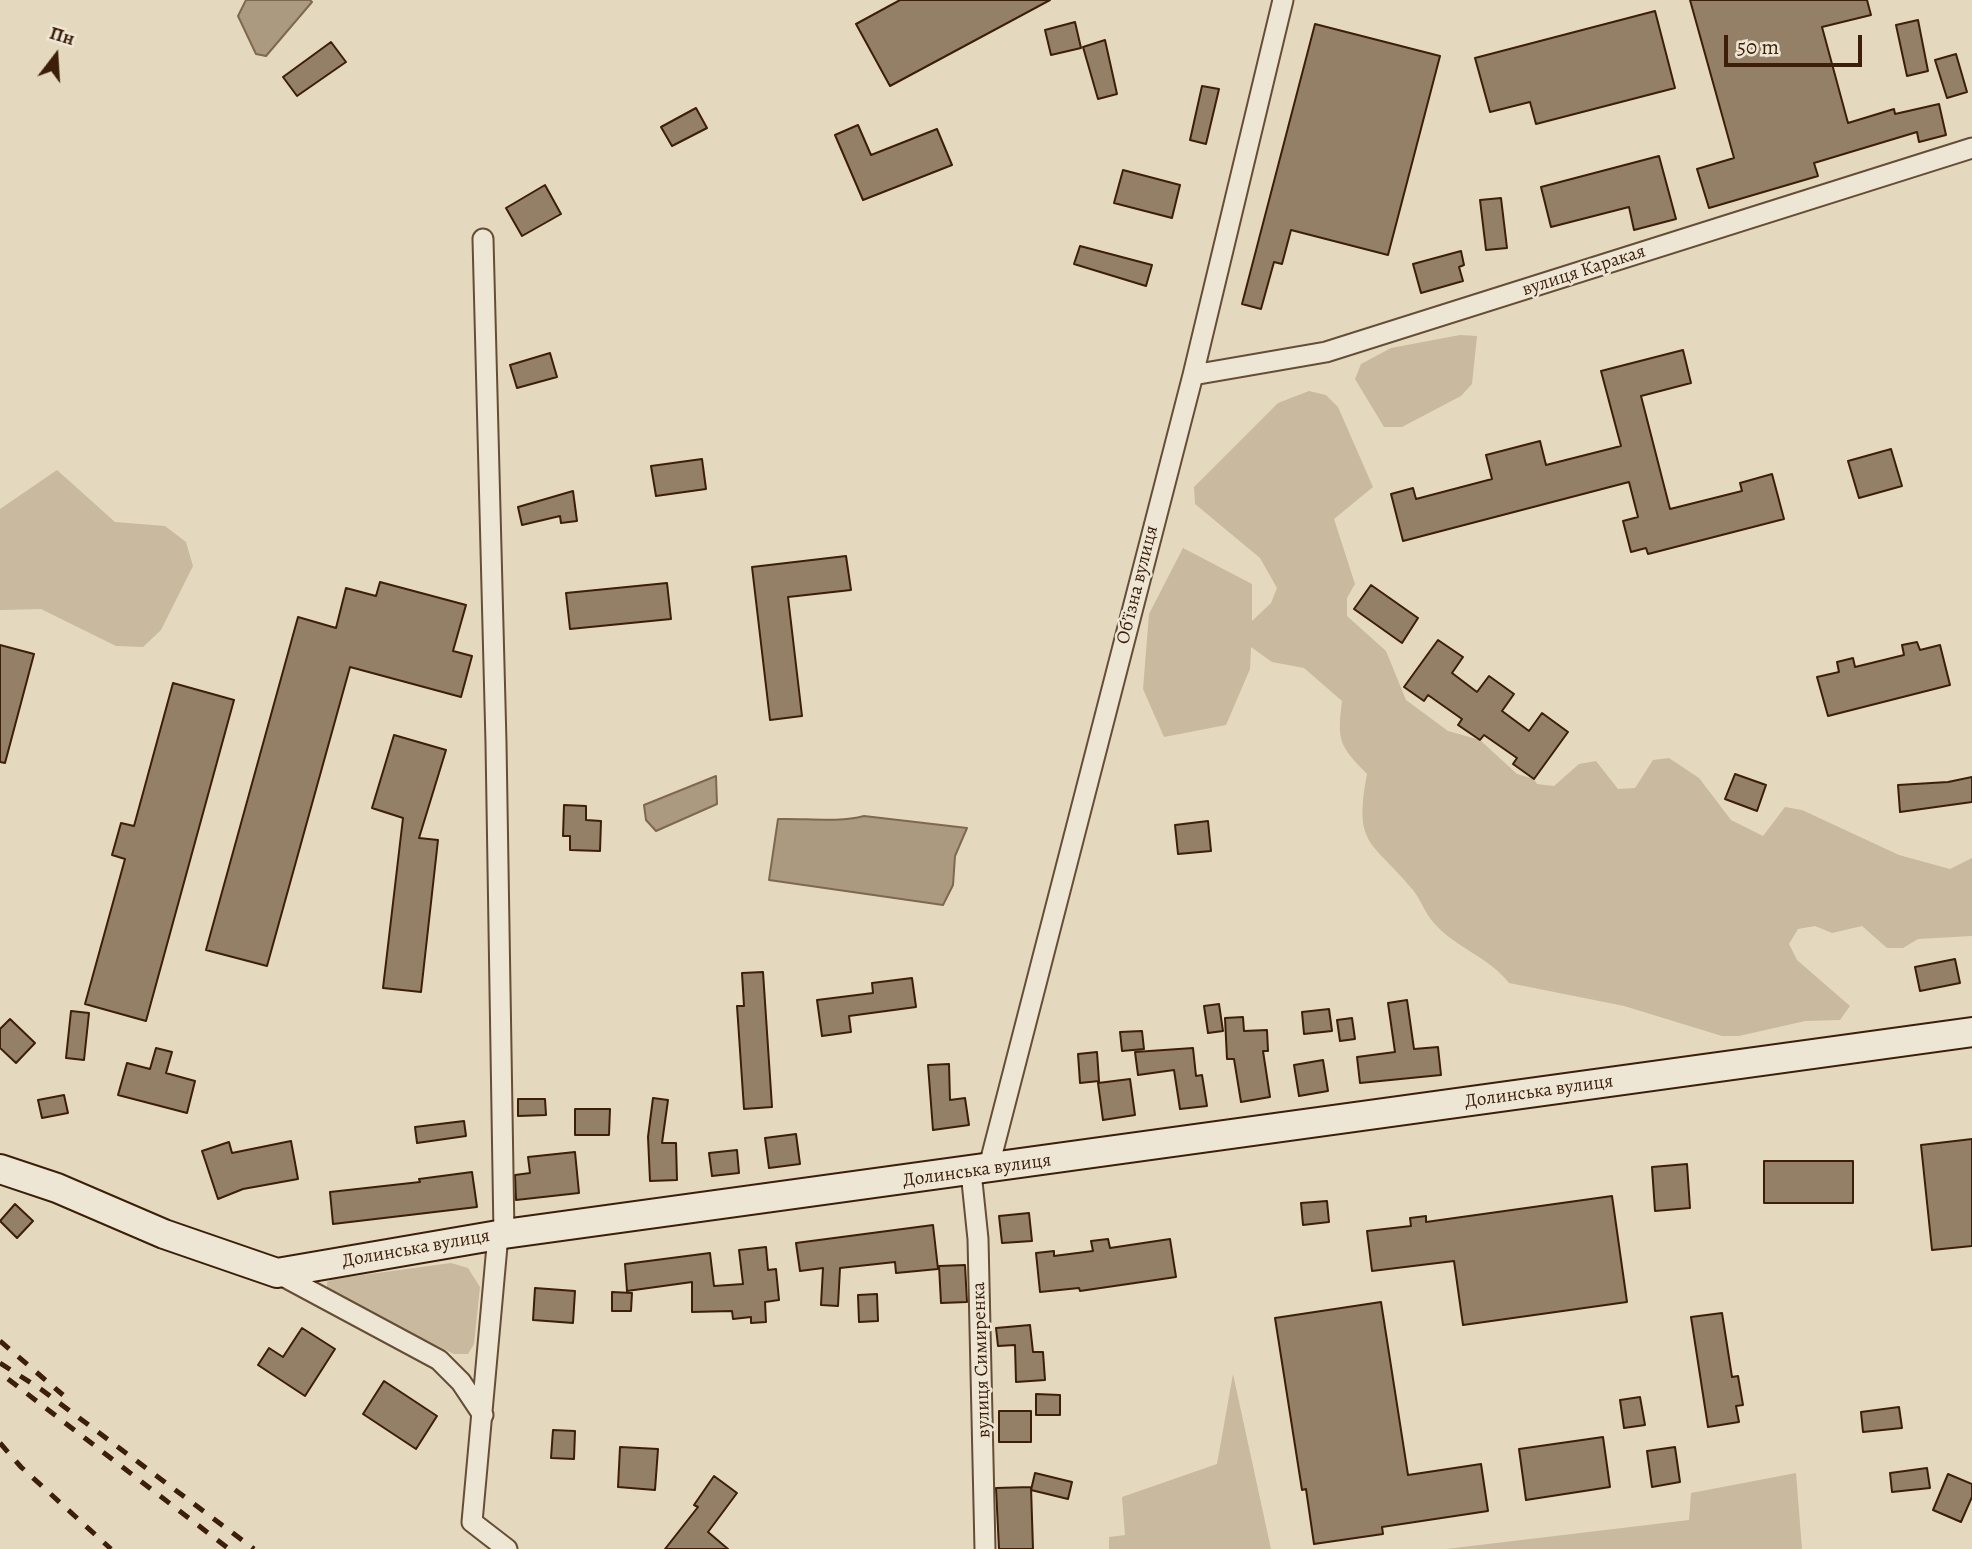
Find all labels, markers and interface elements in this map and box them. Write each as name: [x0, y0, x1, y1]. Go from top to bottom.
text: Пн: [46, 20, 78, 52]
north arrow: [21, 21, 91, 91]
scale bar: [1727, 21, 1865, 65]
text: 50 m: [1737, 33, 1779, 61]
street label: вулиця Каракая: [1519, 240, 1649, 302]
street label: Обʼїзна вулиця: [1112, 523, 1164, 647]
street label: Долинська вулиця: [1463, 1070, 1615, 1114]
street label: Долинська вулиця: [901, 1149, 1053, 1193]
street label: Долинська вулиця: [340, 1225, 492, 1273]
street label: вулиця Симиренка: [968, 1282, 996, 1438]

